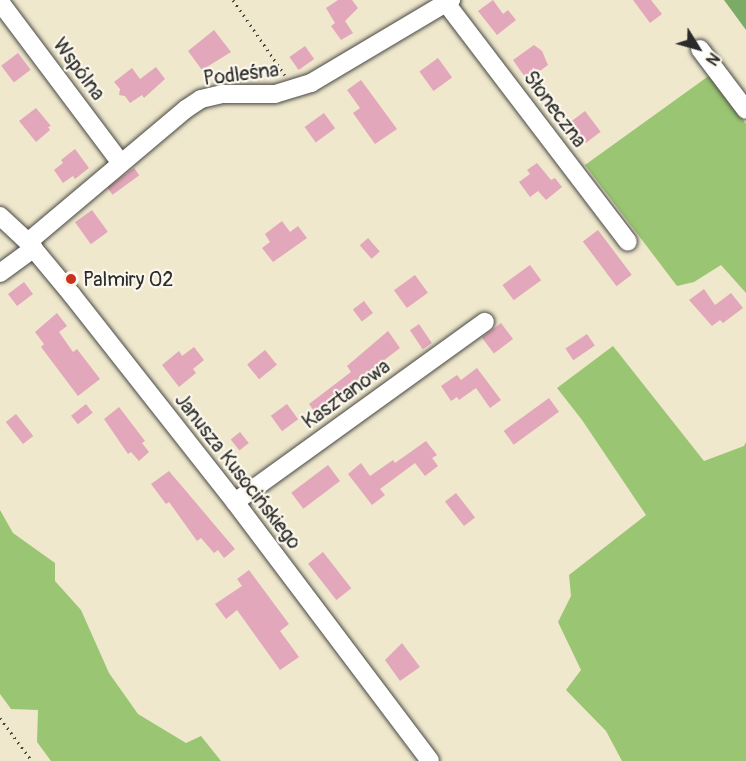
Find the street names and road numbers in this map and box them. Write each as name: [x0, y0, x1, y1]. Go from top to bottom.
street label: Wspólna: [48, 33, 110, 105]
street label: Podleśna: [202, 57, 280, 91]
street label: Słoneczna: [518, 66, 592, 152]
street label: Kasztanowa: [297, 354, 395, 434]
street label: Janusza Kusocińskiego: [170, 388, 306, 554]

